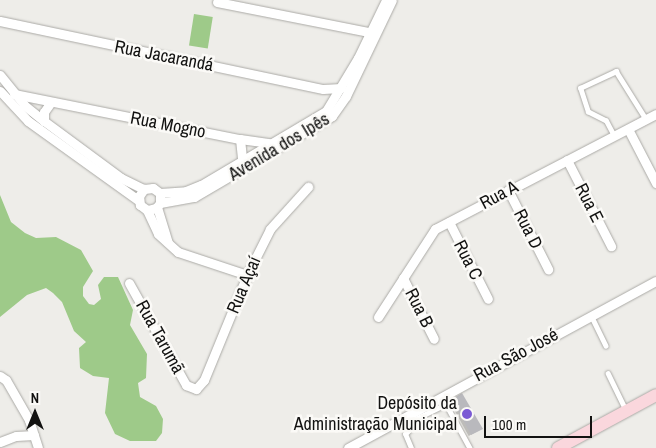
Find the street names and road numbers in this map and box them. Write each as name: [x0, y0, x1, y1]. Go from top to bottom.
street label: Rua Jacarandá: [113, 36, 215, 76]
street label: Rua Mogno: [128, 107, 208, 143]
street label: Avenida dos Ipês: [225, 108, 333, 186]
street label: Rua A: [476, 176, 522, 214]
street label: Rua E: [570, 180, 608, 226]
street label: Rua D: [509, 205, 547, 253]
street label: Rua C: [449, 236, 487, 284]
street label: Rua Açaí: [222, 253, 266, 317]
street label: Rua B: [400, 285, 438, 331]
street label: Rua Tarumã: [131, 296, 189, 378]
street label: Rua São José: [470, 324, 562, 386]

